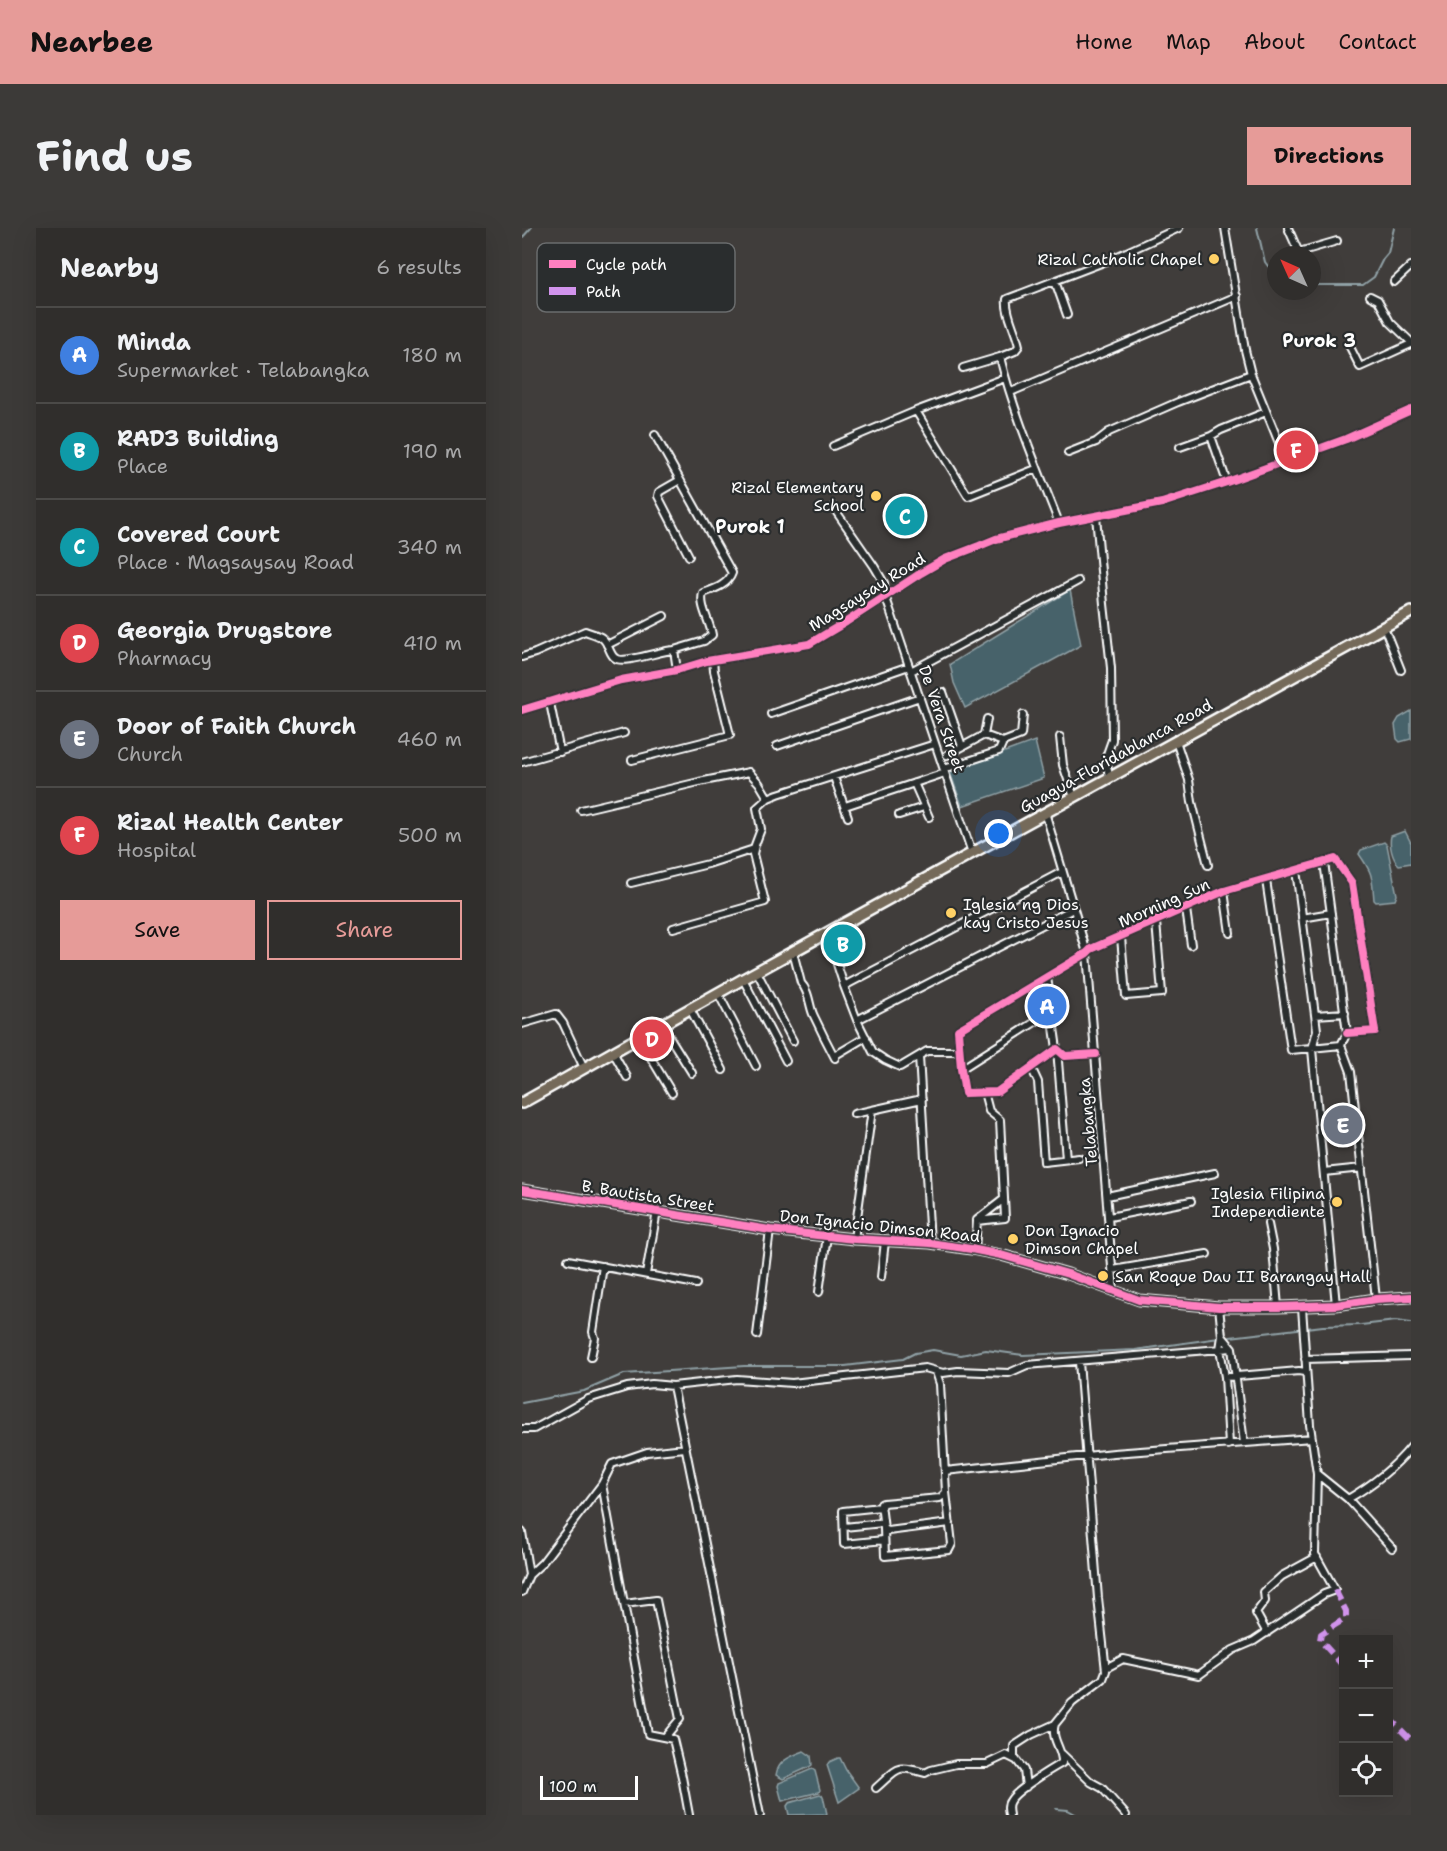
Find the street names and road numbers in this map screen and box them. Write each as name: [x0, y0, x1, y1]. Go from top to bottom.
street label: Magsaysay Road: [805, 548, 929, 636]
street label: De Vera Street: [914, 663, 970, 775]
street label: Guagua-Floridablanca Road: [1016, 694, 1216, 818]
street label: Morning Sun: [1115, 873, 1213, 933]
street label: Telabangka: [1074, 1077, 1102, 1167]
street label: B. Bautista Street: [580, 1175, 716, 1217]
street label: Don Ignacio Dimson Road: [779, 1205, 981, 1247]

